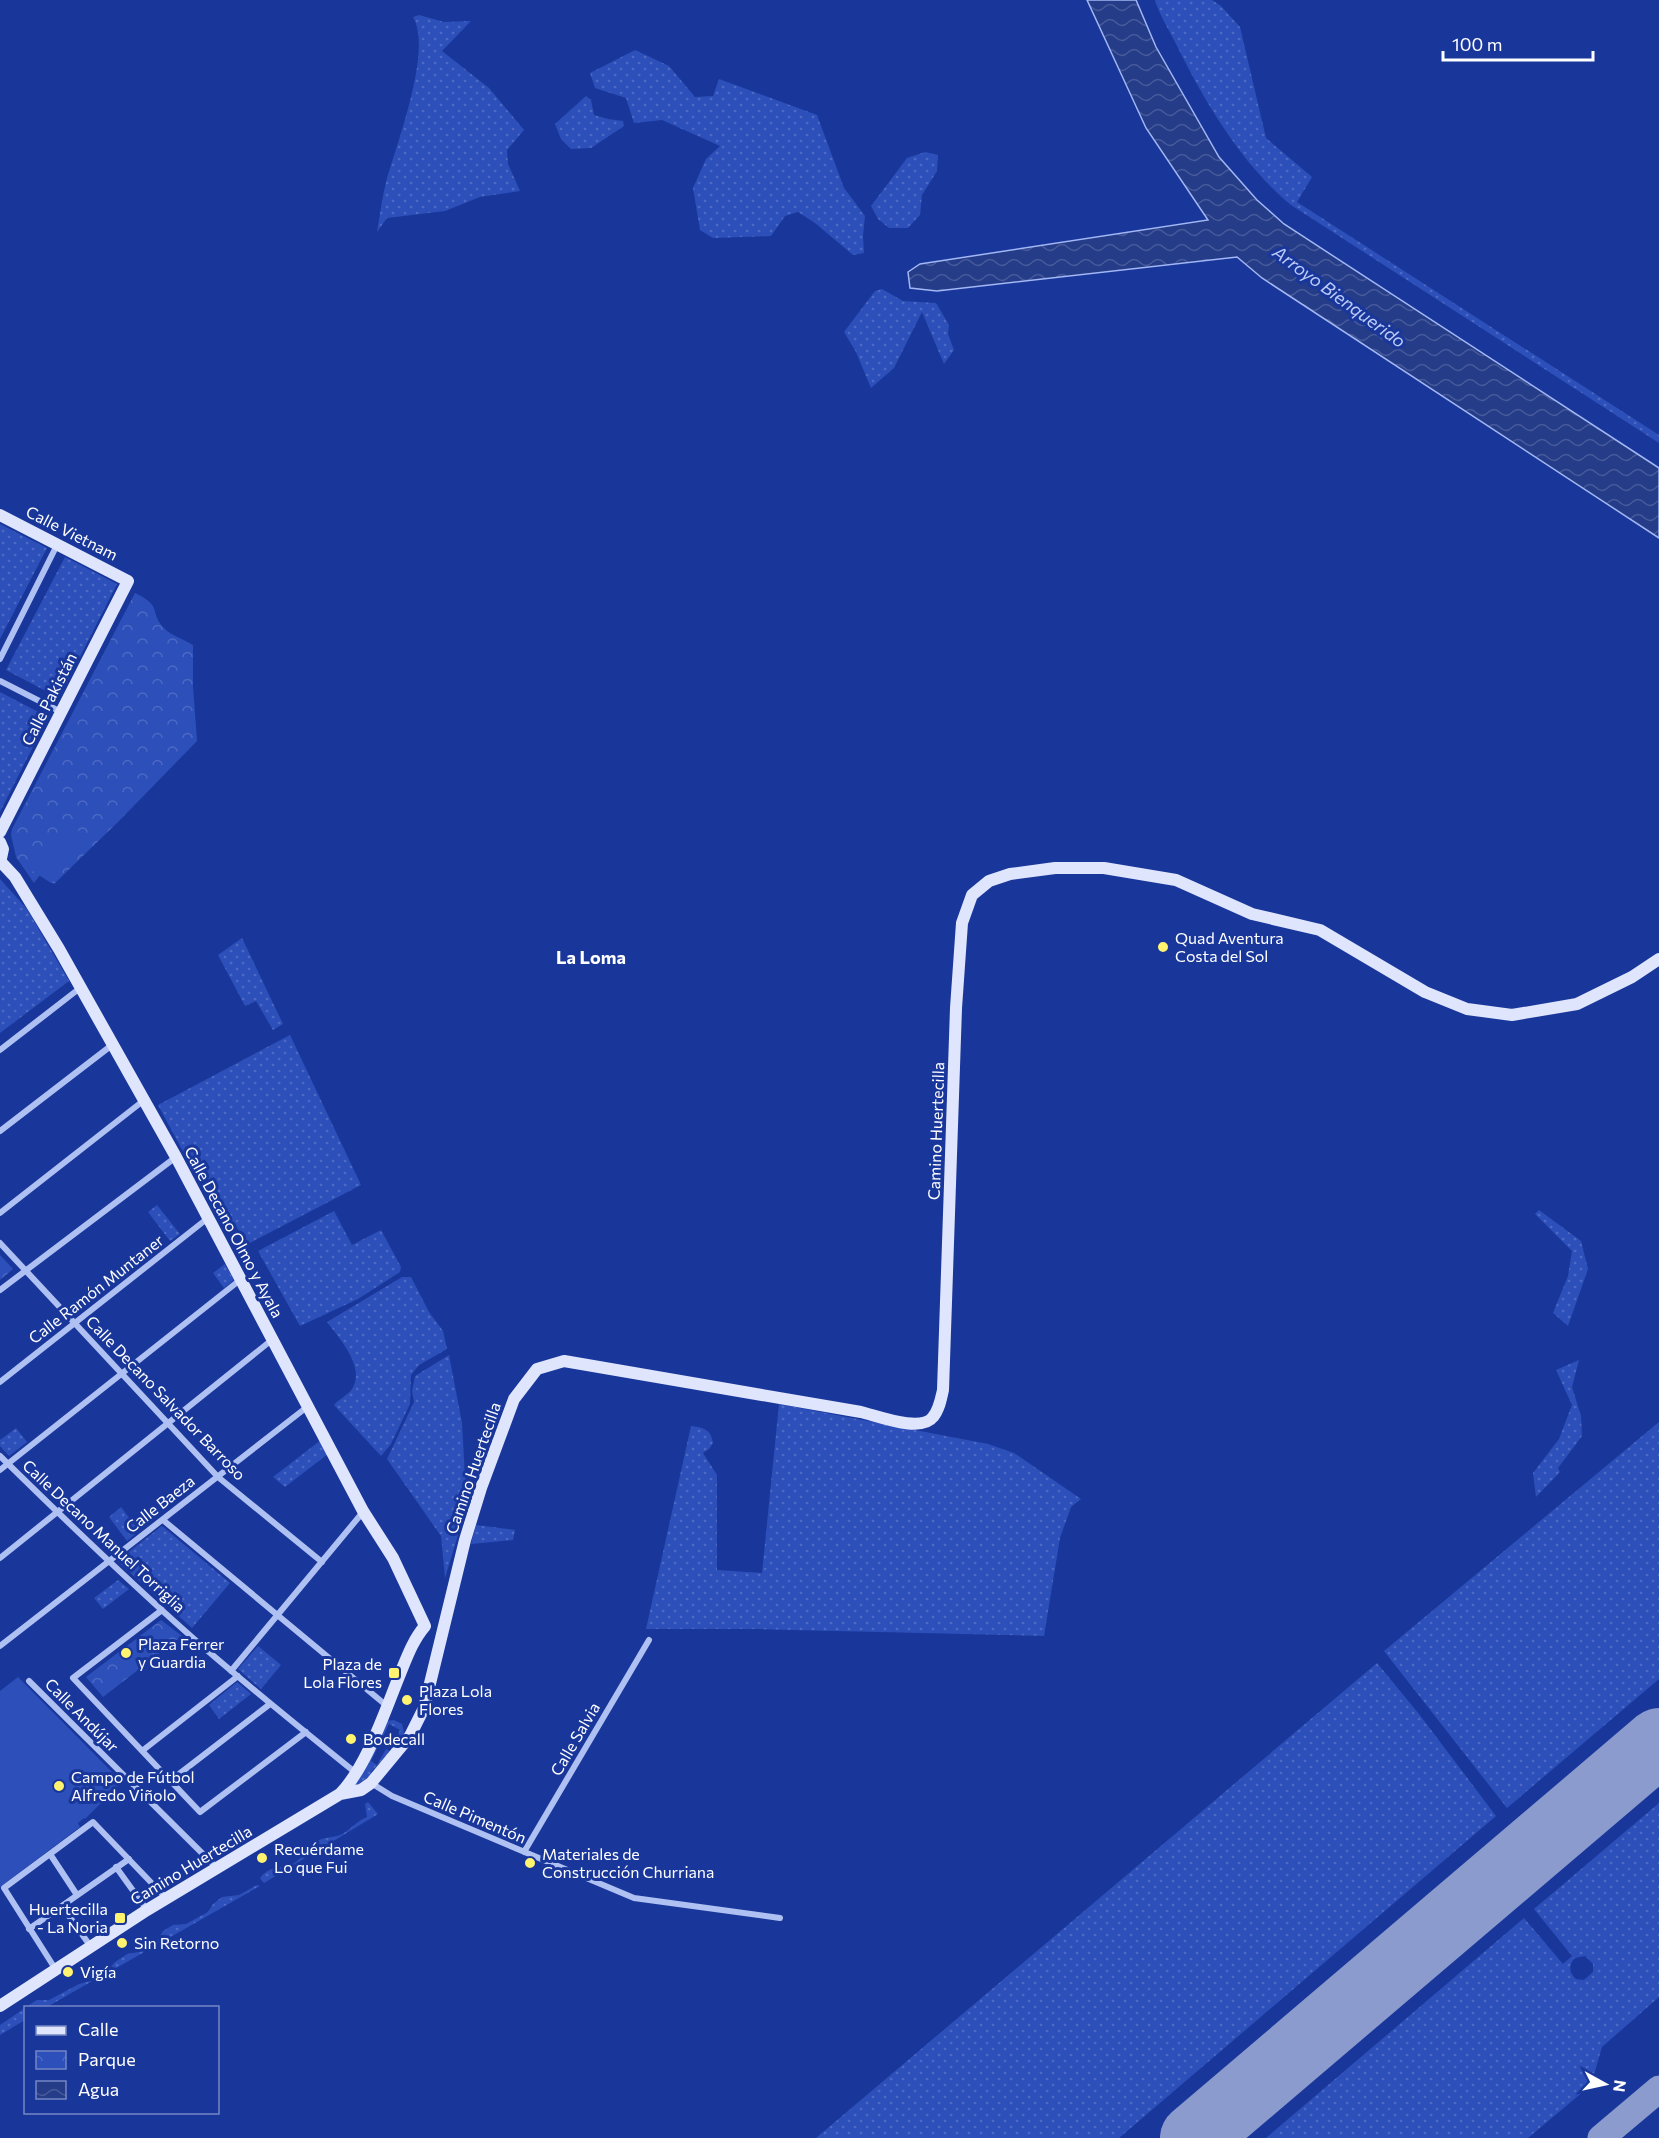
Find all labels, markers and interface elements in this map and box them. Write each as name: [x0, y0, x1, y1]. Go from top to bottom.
scale bar: [1443, 24, 1593, 62]
text: 100 m: [1452, 33, 1502, 55]
water label: Arroyo Bienquerido: [1268, 240, 1410, 352]
street label: Calle Vietnam: [23, 501, 121, 564]
street label: Calle Pakistán: [17, 649, 80, 748]
place label: Quad Aventura Costa del Sol: [1175, 928, 1284, 965]
marker: Quad Aventura Costa del Sol: [1156, 940, 1170, 954]
district label: La Loma: [556, 946, 626, 968]
street label: Camino Huertecilla: [924, 1062, 947, 1200]
street label: Calle Decano Olmo y Ayala: [181, 1143, 288, 1321]
street label: Calle Ramón Muntaner: [24, 1230, 167, 1347]
street label: Calle Decano Salvador Barroso: [83, 1311, 250, 1484]
street label: Camino Huertecilla: [441, 1399, 504, 1536]
street label: Calle Decano Manuel Torriglia: [19, 1455, 189, 1616]
street label: Calle Baeza: [121, 1471, 198, 1536]
place label: Plaza Ferrer y Guardia: [138, 1634, 225, 1671]
marker: Plaza Ferrer y Guardia: [119, 1646, 133, 1660]
place label: Plaza de Lola Flores: [303, 1654, 382, 1691]
marker: Plaza de Lola Flores: [387, 1666, 401, 1680]
street label: Calle Andújar: [42, 1674, 124, 1756]
place label: Plaza Lola Flores: [419, 1681, 492, 1718]
marker: Plaza Lola Flores: [400, 1693, 414, 1707]
street label: Calle Salvia: [546, 1699, 603, 1779]
place label: Bodecall: [363, 1729, 425, 1748]
marker: Bodecall: [344, 1732, 358, 1746]
place label: Campo de Fútbol Alfredo Viñolo: [71, 1767, 195, 1804]
marker: Campo de Fútbol Alfredo Viñolo: [52, 1779, 66, 1793]
street label: Calle Pimentón: [421, 1786, 529, 1847]
street label: Camino Huertecilla: [127, 1821, 255, 1908]
place label: Recuérdame Lo que Fui: [274, 1839, 364, 1876]
place label: Materiales de Construcción Churriana: [542, 1844, 714, 1881]
marker: Recuérdame Lo que Fui: [255, 1851, 269, 1865]
marker: Materiales de Construcción Churriana: [523, 1856, 537, 1870]
place label: Huertecilla - La Noria: [29, 1899, 108, 1936]
marker: Huertecilla - La Noria: [113, 1911, 127, 1925]
place label: Sin Retorno: [134, 1933, 219, 1952]
marker: Sin Retorno: [115, 1936, 129, 1950]
place label: Vigía: [80, 1962, 116, 1981]
marker: Vigía: [61, 1965, 75, 1979]
legend: [24, 2006, 219, 2114]
text: Calle: [78, 2018, 118, 2040]
text: Parque: [78, 2048, 136, 2070]
north arrow: [1575, 2054, 1635, 2114]
text: Agua: [78, 2078, 119, 2100]
text: N: [1610, 2079, 1631, 2093]

